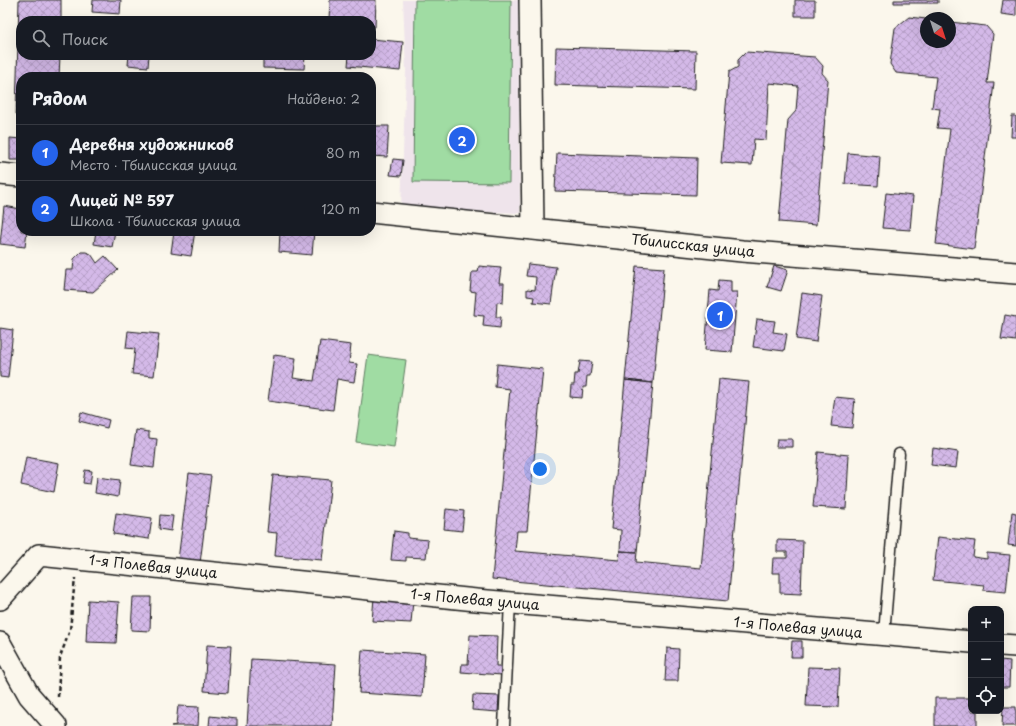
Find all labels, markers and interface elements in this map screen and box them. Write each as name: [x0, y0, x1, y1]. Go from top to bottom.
north arrow: [920, 12, 956, 48]
search box: [16, 16, 376, 60]
icon: search: [30, 27, 52, 49]
text: Поиск: [62, 27, 108, 50]
text: Рядом: [32, 85, 87, 111]
text: Найдено: 2: [287, 89, 360, 108]
pin: 2: [449, 125, 475, 155]
text: Деревня художников: [70, 132, 234, 155]
text: 1: [42, 143, 48, 162]
text: 80 m: [326, 143, 360, 162]
text: Место · Тбилисская улица: [70, 155, 237, 174]
text: Лицей № 597: [70, 188, 174, 211]
text: 2: [40, 199, 50, 218]
text: 120 m: [321, 199, 360, 218]
text: Школа · Тбилисская улица: [70, 211, 240, 230]
street label: Тбилисская улица: [630, 228, 756, 262]
pin: 1: [707, 300, 733, 330]
your location: [530, 459, 550, 479]
street label: 1-я Полевая улица: [88, 549, 219, 583]
street label: 1-я Полевая улица: [410, 583, 540, 615]
map controls: [968, 606, 1004, 714]
button: +: [968, 606, 1004, 642]
street label: 1-я Полевая улица: [733, 611, 863, 643]
button: −: [968, 642, 1004, 678]
button: locate: [968, 678, 1004, 714]

